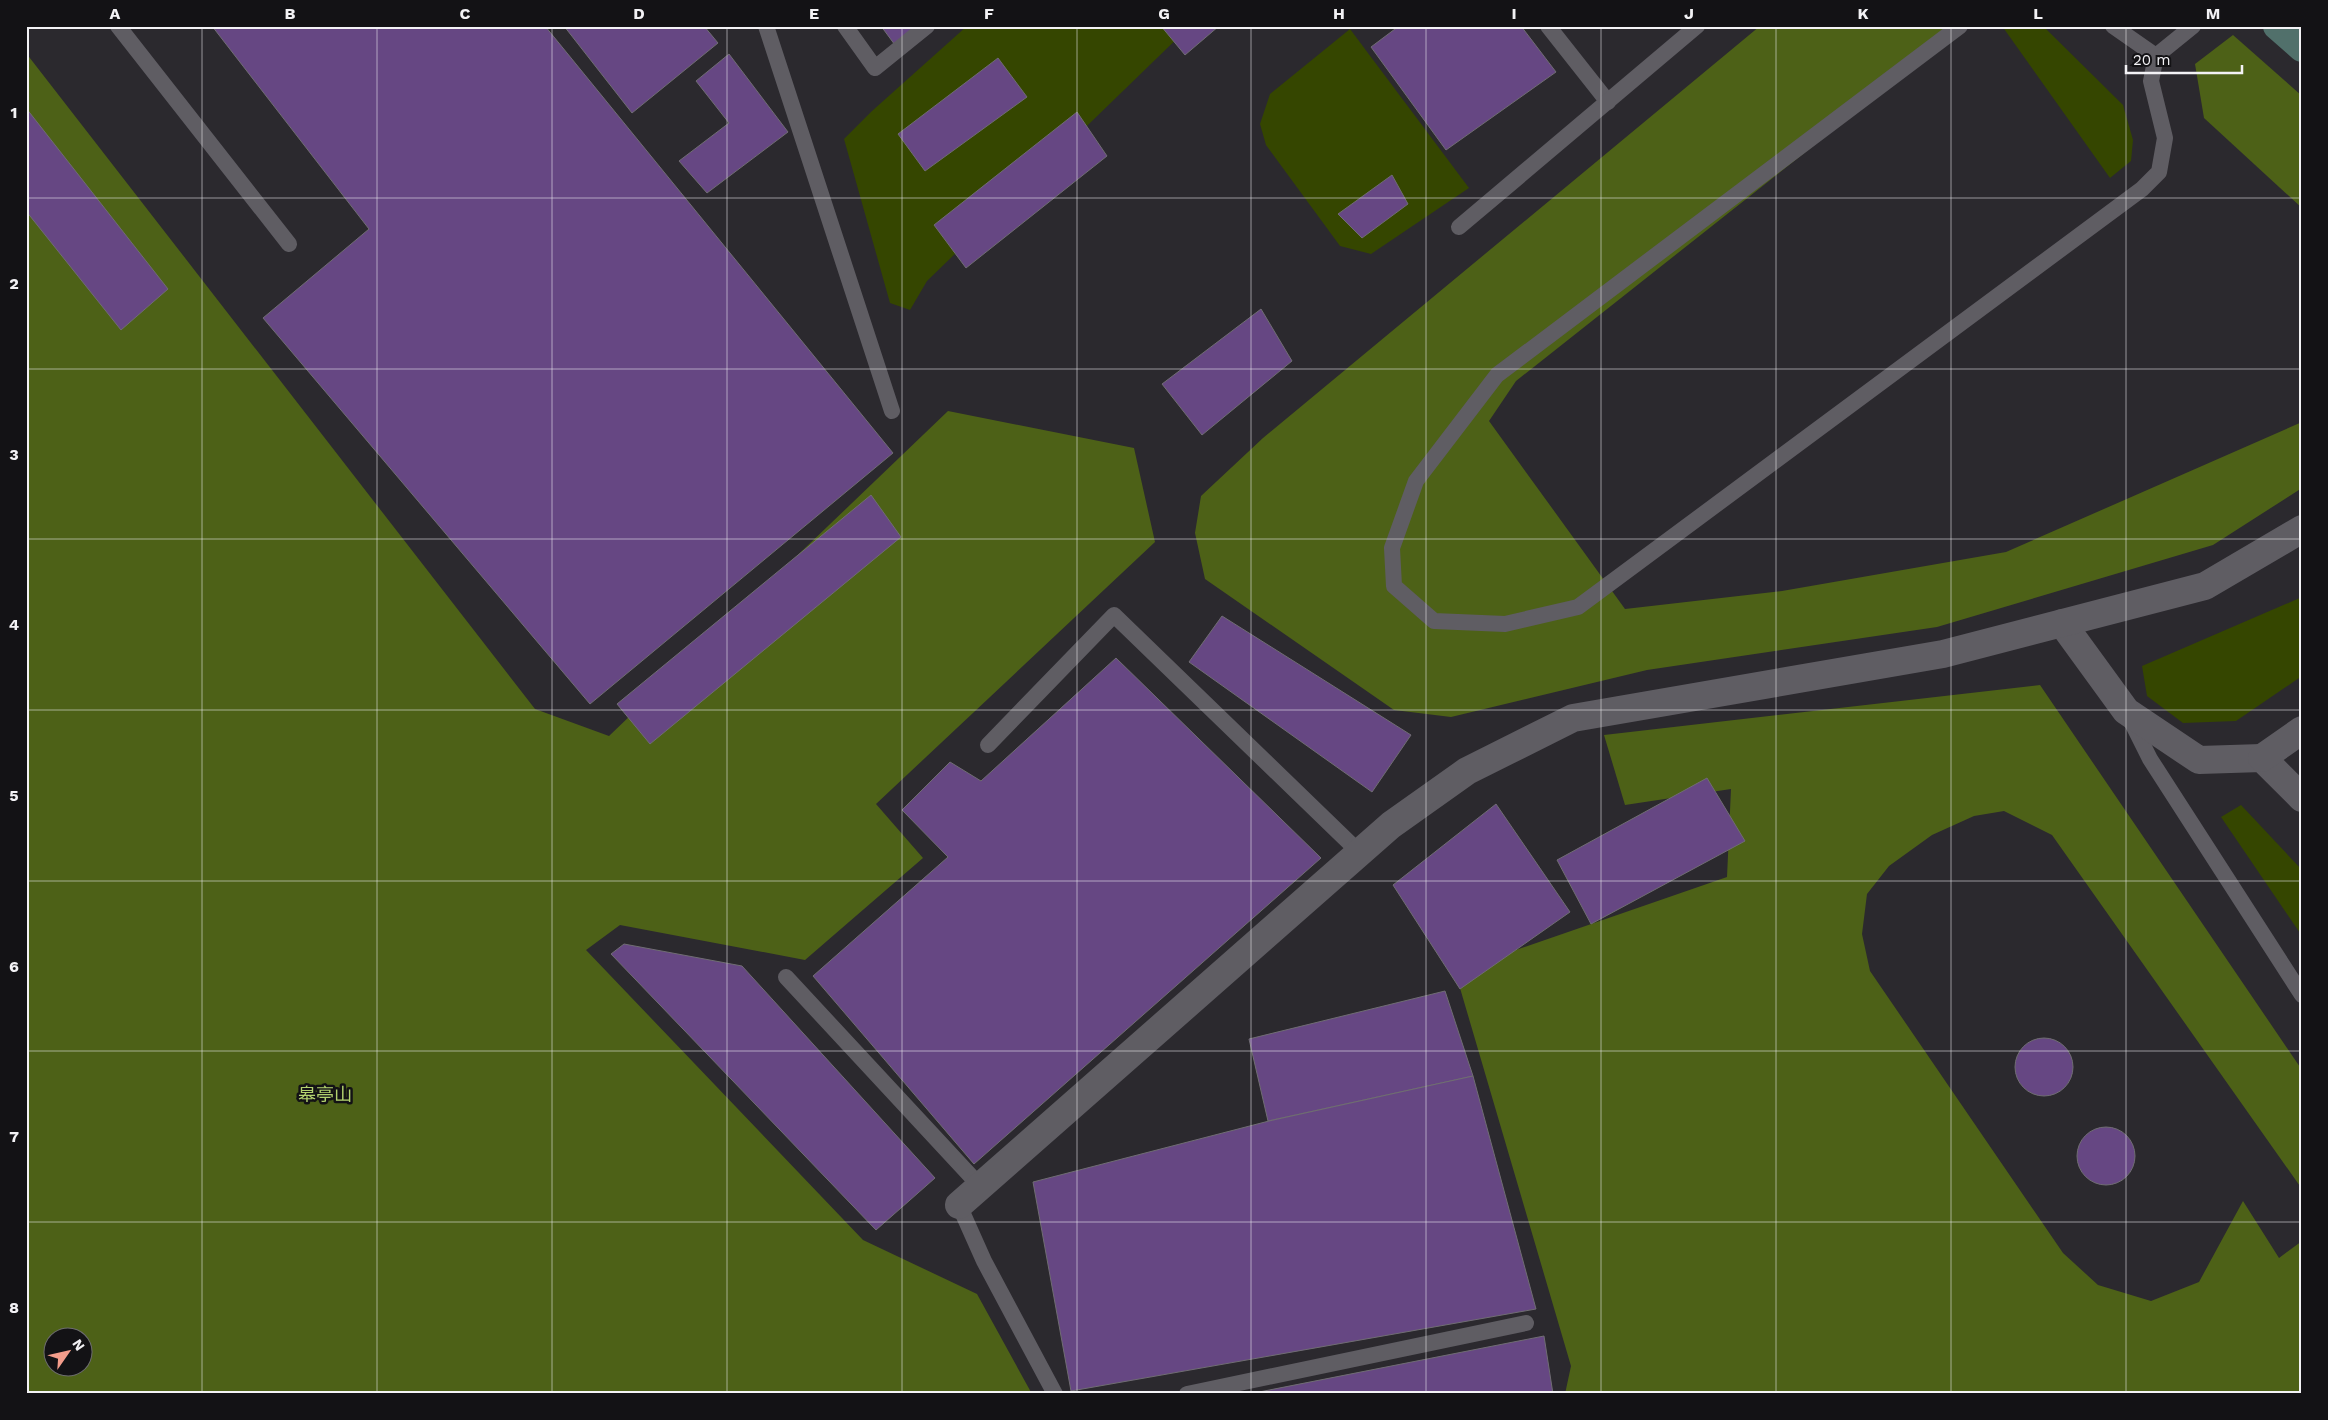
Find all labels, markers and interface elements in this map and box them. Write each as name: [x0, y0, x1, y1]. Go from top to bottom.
text: A: [110, 4, 121, 23]
text: B: [285, 4, 296, 23]
text: C: [460, 4, 471, 23]
text: D: [633, 4, 645, 23]
text: E: [809, 4, 819, 23]
text: F: [984, 4, 994, 23]
text: G: [1158, 4, 1170, 23]
text: H: [1333, 4, 1345, 23]
text: I: [1511, 4, 1517, 23]
text: J: [1684, 4, 1694, 23]
text: K: [1857, 4, 1869, 23]
text: L: [2033, 4, 2043, 23]
text: M: [2206, 4, 2220, 23]
scale bar: [2126, 42, 2242, 74]
text: 20 m: [2133, 51, 2171, 69]
text: 1: [11, 103, 17, 122]
text: 2: [9, 274, 19, 293]
text: 3: [9, 445, 19, 464]
text: 4: [9, 615, 19, 634]
text: 5: [9, 786, 19, 805]
text: 6: [9, 957, 19, 976]
park label: 皋亭山: [298, 1084, 352, 1105]
text: 7: [9, 1127, 19, 1146]
text: 8: [9, 1298, 19, 1317]
north arrow: [42, 1328, 92, 1378]
text: N: [69, 1336, 88, 1354]

